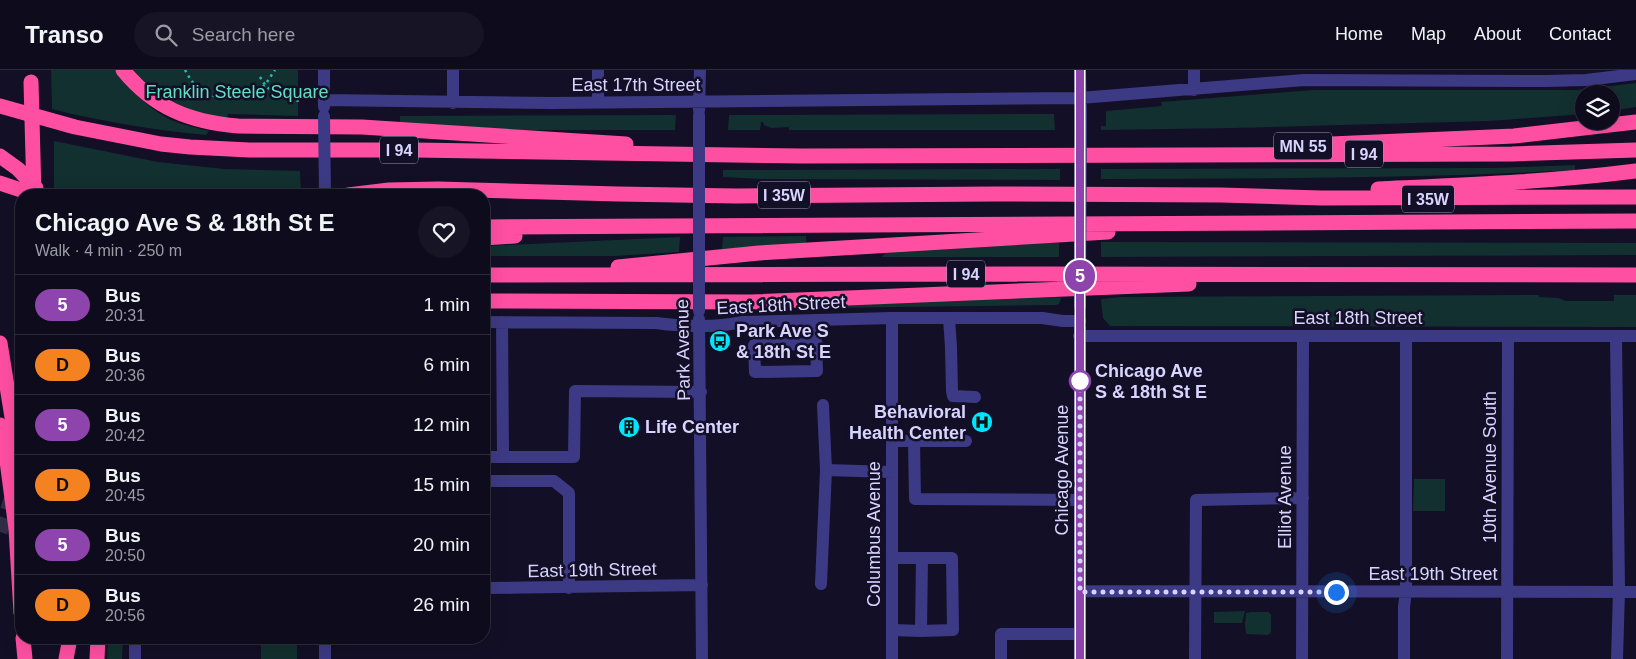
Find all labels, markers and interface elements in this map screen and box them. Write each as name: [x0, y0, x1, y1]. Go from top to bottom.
search box: [134, 12, 484, 57]
text: Transo: [25, 21, 104, 48]
icon: search: [152, 21, 180, 49]
text: Search here: [192, 24, 295, 45]
text: Home: [1335, 24, 1383, 44]
text: Map: [1411, 24, 1446, 44]
text: About: [1474, 24, 1521, 44]
text: Contact: [1549, 24, 1611, 44]
street label: East 17th Street: [571, 75, 701, 95]
park label: Franklin Steele Square: [145, 82, 329, 102]
map controls: [1575, 85, 1620, 130]
button: layers: [1575, 85, 1620, 130]
road number: MN 55: [1274, 132, 1332, 160]
road number: I 94: [380, 136, 418, 164]
road number: I 94: [1345, 140, 1383, 168]
road number: I 35W: [758, 182, 810, 208]
road number: I 35W: [1402, 186, 1454, 212]
button: heart: [418, 206, 470, 258]
text: Chicago Ave S & 18th St E: [35, 209, 335, 236]
text: Walk · 4 min · 250 m: [35, 242, 182, 259]
road number: I 94: [947, 260, 985, 288]
line badge: 5: [1064, 260, 1096, 292]
text: 5: [1075, 266, 1085, 286]
text: Bus: [105, 285, 141, 306]
street label: East 18th Street: [716, 292, 846, 318]
text: 1 min: [424, 294, 470, 315]
text: 5: [57, 295, 68, 315]
street label: Park Avenue: [672, 299, 694, 401]
text: 20:31: [105, 307, 145, 324]
street label: East 18th Street: [1293, 308, 1423, 328]
place label: Park Ave S & 18th St E: [736, 321, 831, 362]
bus stop icon: Park Ave S & 18th St E: [708, 329, 732, 353]
text: Bus: [105, 345, 141, 366]
text: 6 min: [424, 354, 470, 375]
text: D: [56, 355, 69, 375]
place label: Chicago Ave S & 18th St E: [1095, 361, 1207, 402]
text: 20:36: [105, 367, 145, 384]
marker: Chicago Ave S & 18th St E: [1069, 370, 1091, 392]
street label: 10th Avenue South: [1480, 391, 1500, 543]
place label: Behavioral Health Center: [849, 402, 966, 443]
text: Bus: [105, 405, 141, 426]
street label: Chicago Avenue: [1052, 405, 1072, 535]
hospital icon: Behavioral Health Center: [970, 410, 994, 434]
text: 12 min: [413, 414, 470, 435]
text: 5: [57, 415, 68, 435]
building icon: Life Center: [617, 415, 641, 439]
place label: Life Center: [645, 417, 739, 437]
text: 20:42: [105, 427, 145, 444]
street label: Elliot Avenue: [1275, 445, 1295, 549]
street label: Columbus Avenue: [864, 461, 884, 607]
text: Bus: [105, 465, 141, 486]
text: 15 min: [413, 474, 470, 495]
text: D: [56, 475, 69, 495]
text: 20:45: [105, 487, 145, 504]
text: Bus: [105, 525, 141, 546]
text: 20 min: [413, 534, 470, 555]
text: 5: [57, 535, 68, 555]
text: 20:50: [105, 547, 145, 564]
street label: East 19th Street: [527, 559, 657, 581]
street label: East 19th Street: [1368, 564, 1498, 584]
your location: [1324, 580, 1349, 605]
text: Bus: [105, 585, 141, 606]
text: 26 min: [413, 594, 470, 615]
text: D: [56, 595, 69, 615]
text: 20:56: [105, 607, 145, 624]

